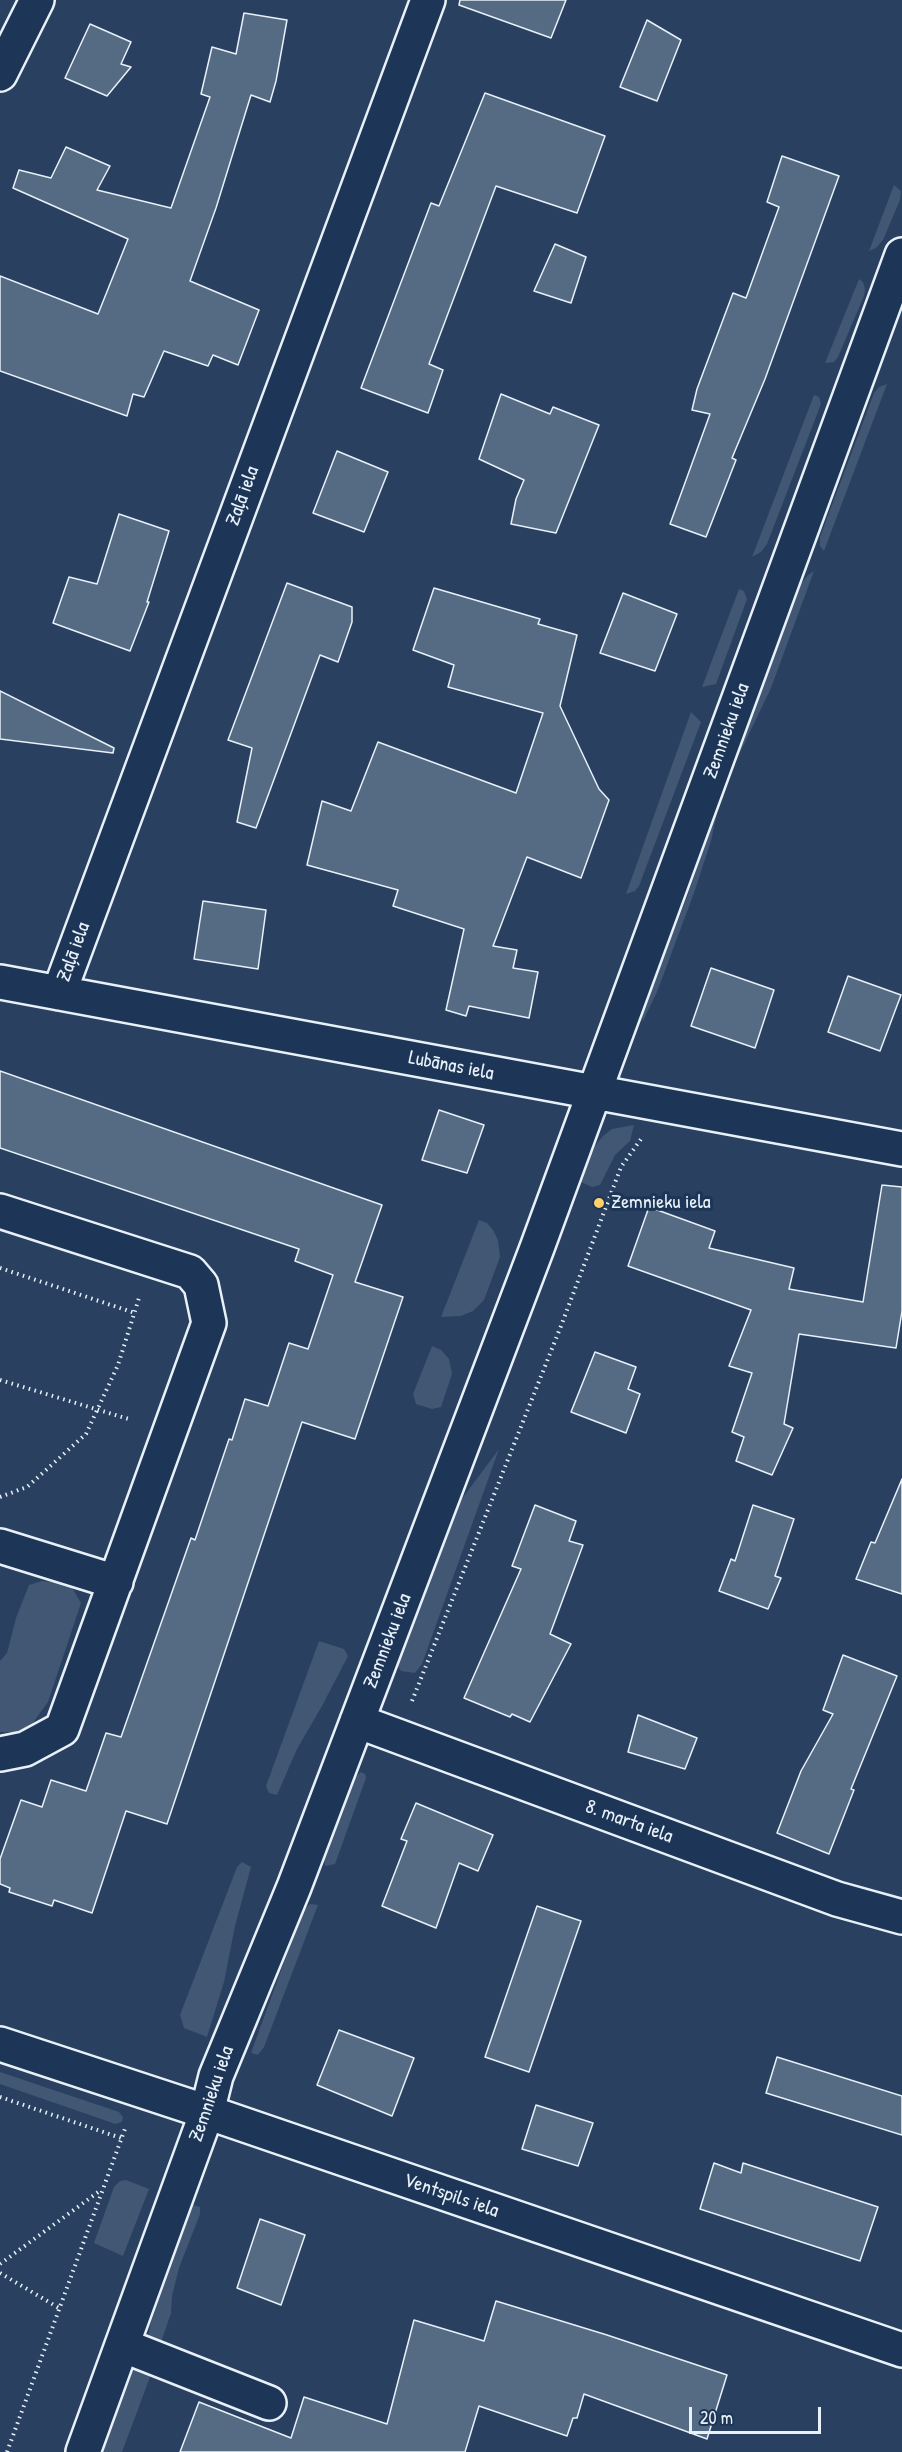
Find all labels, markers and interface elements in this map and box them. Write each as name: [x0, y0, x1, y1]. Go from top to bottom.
street label: Zaļā iela: [221, 463, 265, 529]
street label: Zemnieku iela: [699, 680, 755, 782]
street label: Zaļā iela: [52, 919, 96, 985]
street label: Lubānas iela: [406, 1046, 496, 1086]
place label: Zemnieku iela: [611, 1191, 711, 1215]
marker: Zemnieku iela: [592, 1196, 606, 1210]
street label: Zemnieku iela: [359, 1590, 417, 1692]
street label: 8. marta iela: [582, 1795, 676, 1849]
street label: Zemnieku iela: [184, 2043, 240, 2145]
street label: Ventspils iela: [400, 2169, 502, 2223]
scale bar: [692, 2395, 824, 2433]
text: 20 m: [700, 2405, 733, 2430]

